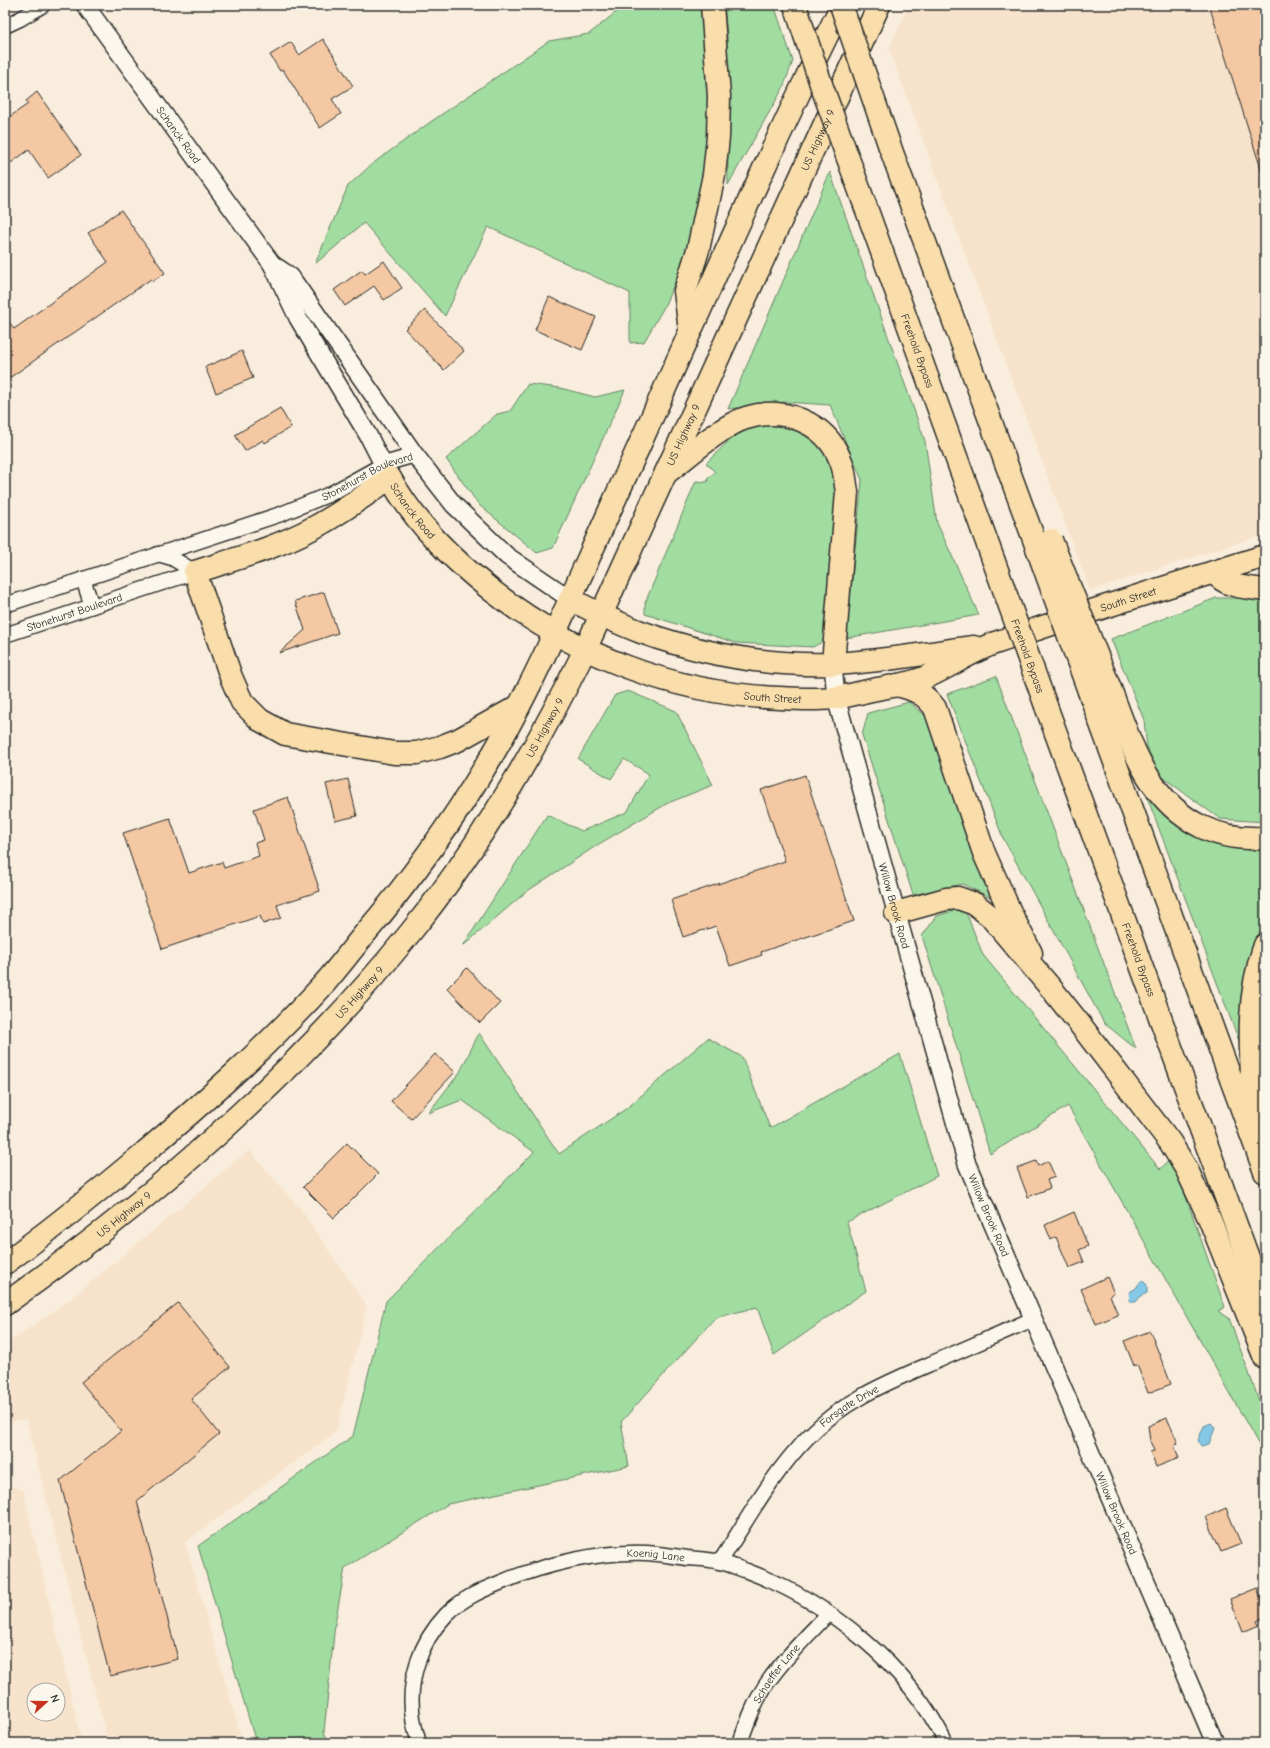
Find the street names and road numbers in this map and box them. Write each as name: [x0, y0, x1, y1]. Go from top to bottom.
street label: Schanck Road: [153, 104, 203, 166]
street label: US Highway 9: [798, 107, 838, 173]
street label: Freehold Bypass: [898, 312, 937, 390]
street label: US Highway 9: [664, 402, 703, 468]
street label: Stonehurst Boulevard: [320, 450, 415, 504]
street label: Schanck Road: [387, 481, 438, 542]
street label: South Street: [1099, 584, 1159, 615]
street label: Stonehurst Boulevard: [25, 591, 124, 634]
street label: Freehold Bypass: [1008, 617, 1047, 695]
street label: South Street: [743, 689, 802, 706]
street label: US Highway 9: [524, 695, 567, 760]
street label: Willow Brook Road: [876, 862, 912, 950]
street label: Freehold Bypass: [1119, 921, 1158, 999]
street label: US Highway 9: [333, 963, 387, 1021]
street label: Willow Brook Road: [965, 1172, 1012, 1259]
street label: US Highway 9: [94, 1189, 154, 1240]
street label: Forsgate Drive: [817, 1382, 881, 1430]
street label: Willow Brook Road: [1093, 1470, 1140, 1557]
street label: Koenig Lane: [627, 1547, 686, 1565]
street label: Schaeffer Lane: [751, 1641, 803, 1706]

